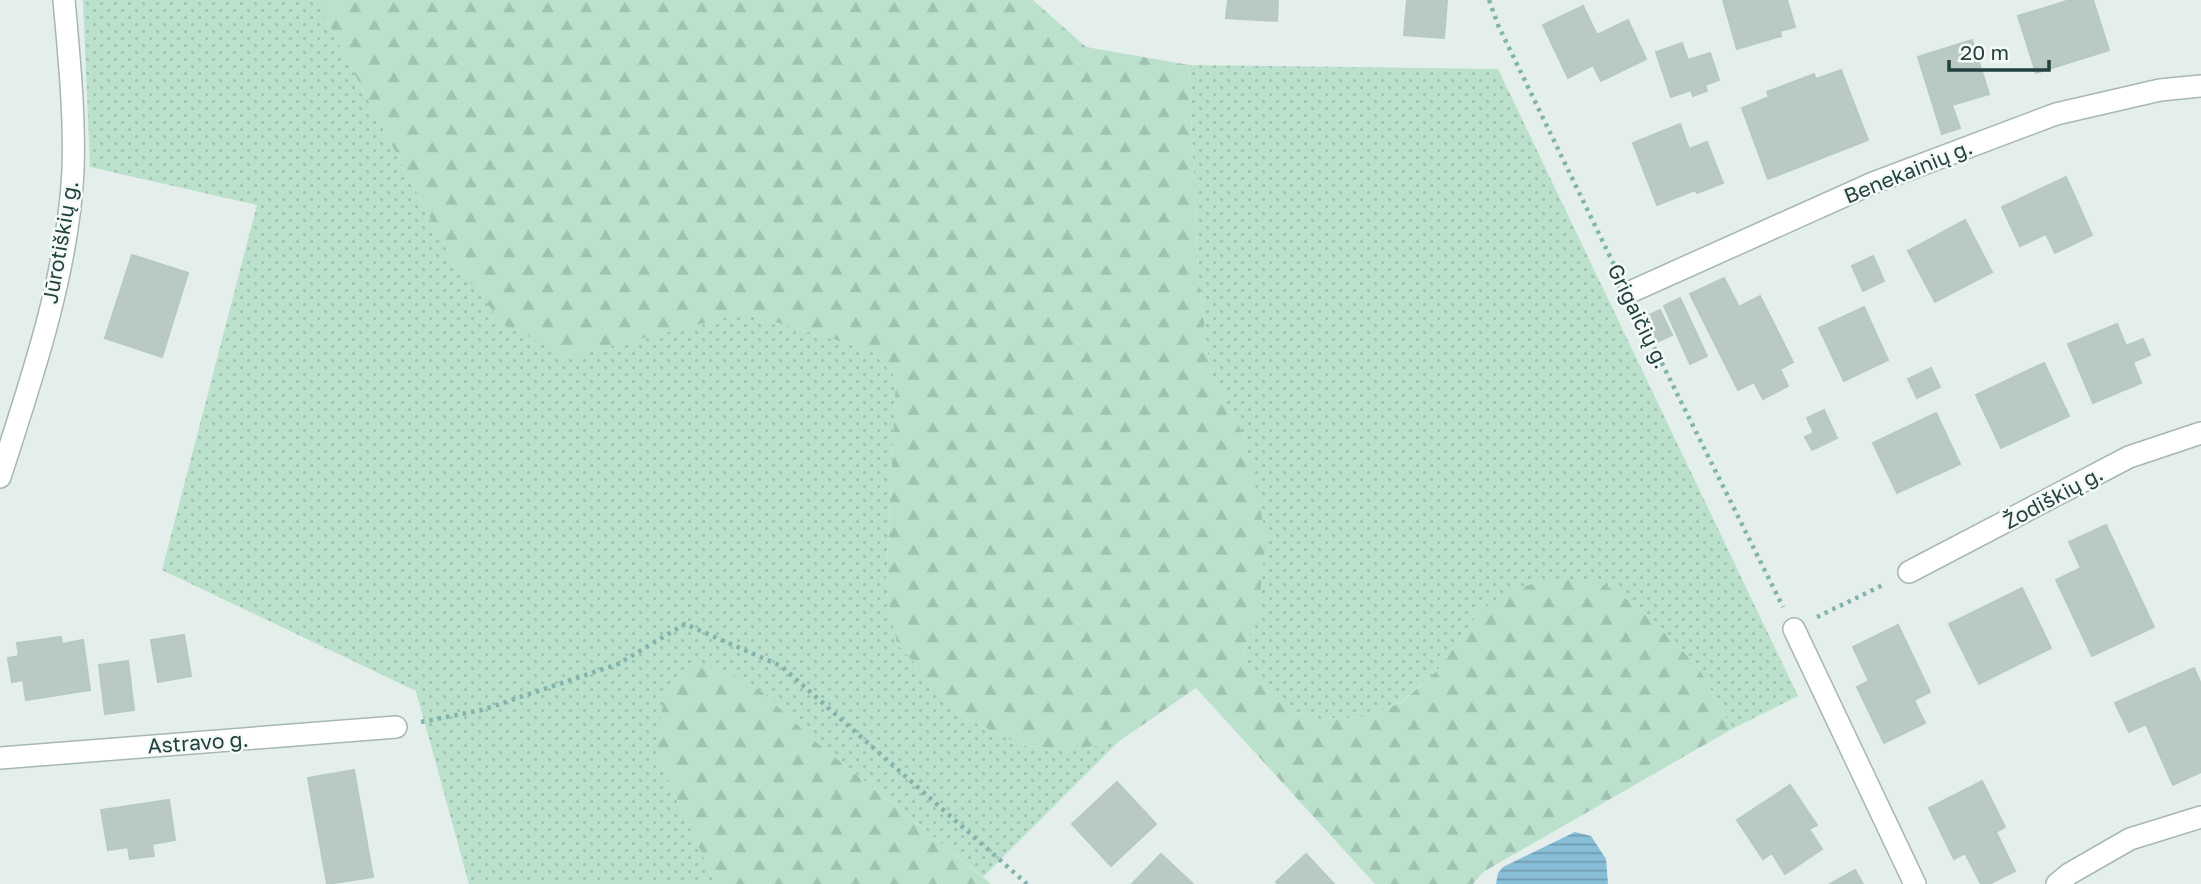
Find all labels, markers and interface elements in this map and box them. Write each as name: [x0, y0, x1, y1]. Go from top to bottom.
scale bar: [1949, 28, 2049, 72]
text: 20 m: [1960, 39, 2009, 65]
street label: Benekainių g.: [1840, 133, 1976, 209]
street label: Jūrotiškių g.: [36, 178, 84, 306]
street label: Grigaičių g.: [1602, 259, 1676, 373]
street label: Žodiškių g.: [1999, 460, 2107, 534]
street label: Astravo g.: [147, 725, 249, 759]

